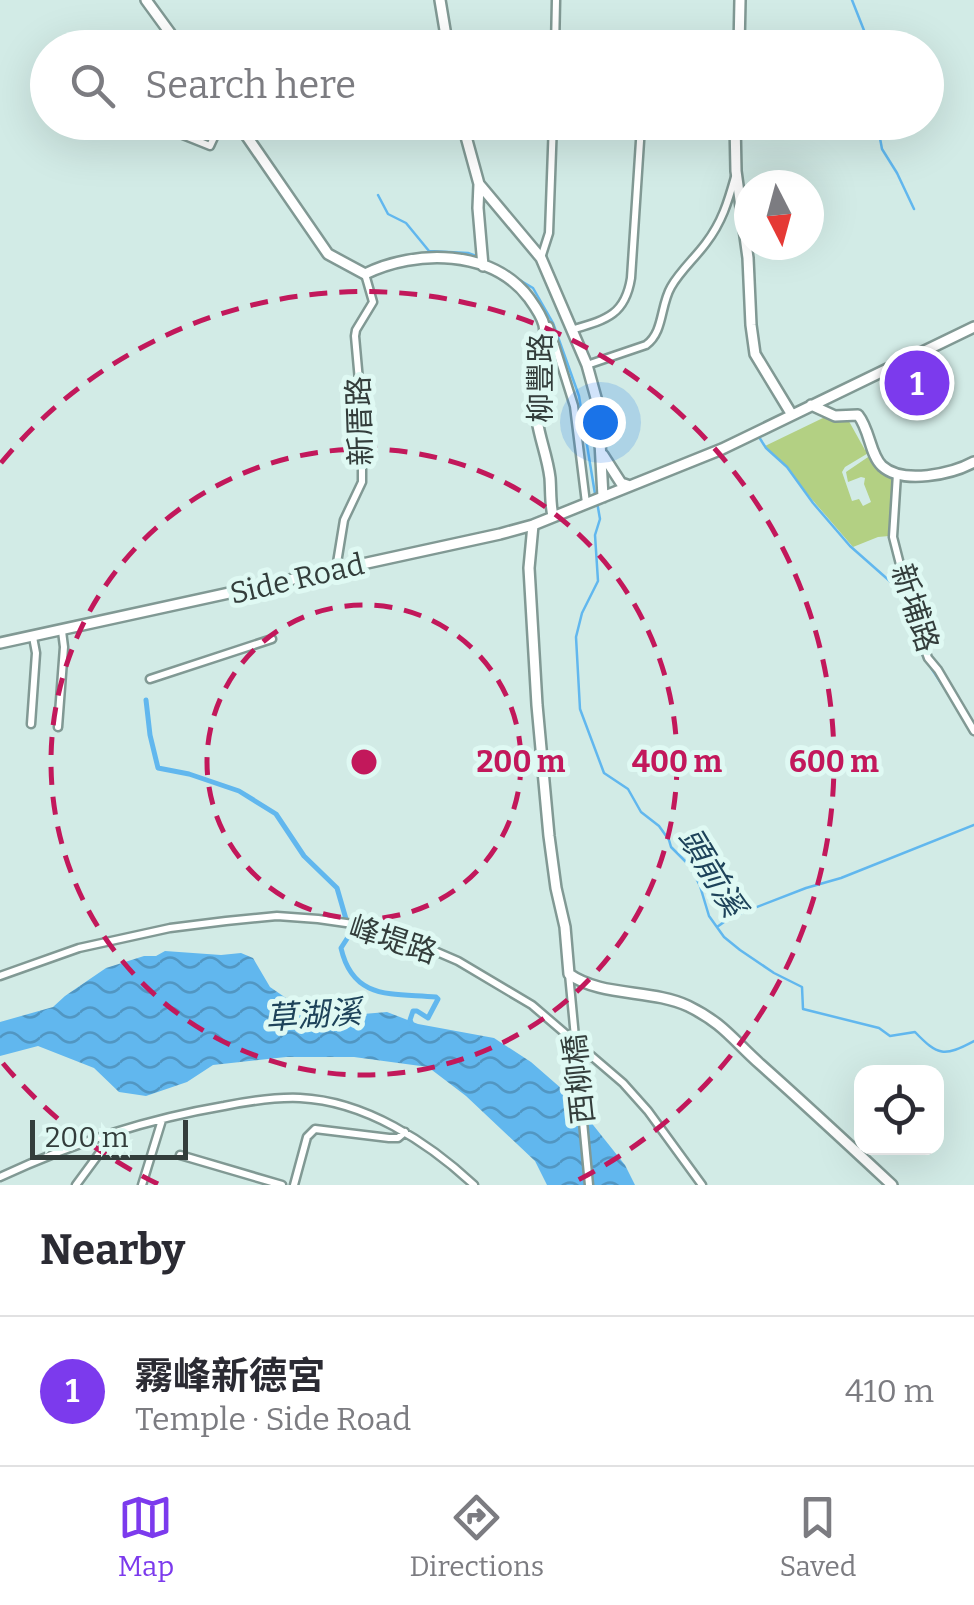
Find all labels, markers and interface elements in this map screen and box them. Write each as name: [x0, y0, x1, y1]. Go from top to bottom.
search box: [30, 30, 944, 140]
icon: search: [65, 58, 120, 113]
text: Search here: [145, 62, 356, 108]
north arrow: [734, 170, 824, 260]
street label: 柳豐路: [523, 333, 559, 423]
pin: 1: [884, 346, 950, 420]
street label: 新厝路: [340, 375, 380, 467]
your location: [575, 397, 626, 448]
street label: Side Road: [226, 546, 368, 612]
street label: 新埔路: [884, 560, 946, 656]
centre of rings: [346, 744, 382, 780]
text: 200 m: [476, 744, 566, 780]
text: 400 m: [632, 744, 723, 780]
text: 600 m: [789, 744, 879, 780]
water label: 頭前溪: [671, 821, 755, 926]
street label: 峰堤路: [345, 909, 441, 971]
water label: 草湖溪: [264, 992, 366, 1037]
street label: 西柳橋: [556, 1032, 602, 1126]
map controls: [854, 1065, 944, 1155]
button: locate: [854, 1065, 944, 1155]
scale bar: [30, 1115, 188, 1160]
text: 200 m: [45, 1121, 128, 1154]
text: Nearby: [40, 1225, 185, 1275]
text: 霧峰新德宮: [135, 1353, 325, 1399]
text: 1: [66, 1372, 79, 1410]
text: 410 m: [845, 1372, 934, 1410]
text: Temple · Side Road: [135, 1400, 411, 1438]
tab: Map: [118, 1490, 174, 1583]
tab: Directions: [409, 1490, 544, 1583]
tab: Saved: [779, 1490, 856, 1583]

